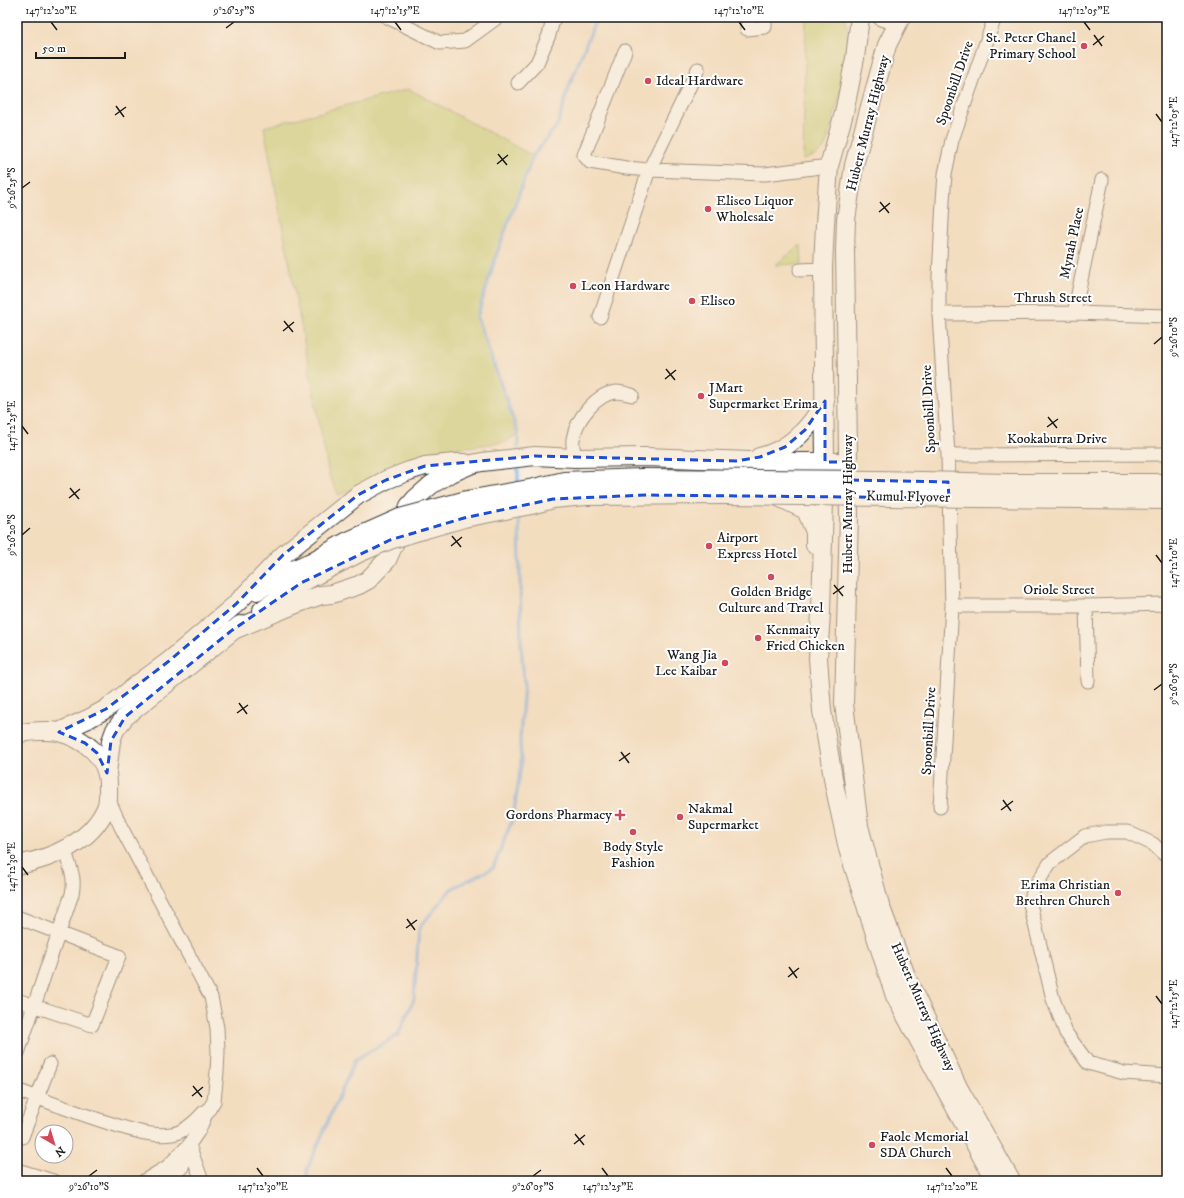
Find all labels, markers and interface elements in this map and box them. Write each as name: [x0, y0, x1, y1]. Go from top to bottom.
text: 147°12'20"E: [25, 5, 77, 17]
text: 9°26'25"S: [213, 5, 254, 17]
text: 147°12'15"E: [370, 5, 420, 17]
text: 147°12'10"E: [714, 5, 764, 17]
text: 147°12'05"E: [1058, 5, 1110, 17]
place label: St. Peter Chanel Primary School: [986, 29, 1077, 63]
scale bar: [36, 34, 125, 60]
street label: Spoonbill Drive: [932, 38, 978, 128]
text: 50 m: [42, 41, 66, 56]
marker: St. Peter Chanel Primary School: [1079, 41, 1089, 51]
street label: Hubert Murray Highway: [842, 53, 894, 193]
place label: Ideal Hardware: [656, 72, 743, 90]
marker: Ideal Hardware: [643, 76, 653, 86]
text: 147°12'05"E: [1168, 96, 1180, 148]
text: 9°26'25"S: [6, 168, 18, 209]
place label: Eliseo Liquor Wholesale: [715, 192, 794, 226]
marker: Eliseo Liquor Wholesale: [703, 204, 713, 214]
street label: Mynah Place: [1056, 205, 1088, 280]
place label: Leon Hardware: [581, 277, 670, 295]
marker: Leon Hardware: [568, 281, 578, 291]
street label: Thrush Street: [1014, 289, 1093, 307]
place label: Eliseo: [700, 292, 735, 310]
marker: Eliseo: [687, 296, 697, 306]
text: 9°26'10"S: [1168, 317, 1180, 358]
street label: Spoonbill Drive: [918, 364, 940, 453]
place label: JMart Supermarket Erima: [707, 379, 818, 413]
marker: JMart Supermarket Erima: [696, 391, 706, 401]
text: 147°12'25"E: [6, 401, 18, 451]
street label: Kookaburra Drive: [1007, 430, 1107, 448]
street label: Hubert Murray Highway: [839, 434, 857, 574]
street label: Kumul Flyover: [866, 487, 951, 507]
text: 9°26'20"S: [6, 514, 18, 557]
place label: Airport Express Hotel: [717, 529, 798, 563]
text: 147°12'10"E: [1168, 538, 1180, 588]
marker: Airport Express Hotel: [704, 541, 714, 551]
marker: Golden Bridge Culture and Travel: [766, 572, 776, 582]
street label: Oriole Street: [1023, 581, 1095, 599]
place label: Golden Bridge Culture and Travel: [718, 583, 824, 617]
place label: Kenmaity Fried Chicken: [766, 621, 845, 655]
marker: Kenmaity Fried Chicken: [753, 633, 763, 643]
place label: Wang Jia Lee Kaibar: [655, 646, 718, 680]
marker: Wang Jia Lee Kaibar: [720, 658, 730, 668]
text: 9°26'05"S: [1168, 663, 1180, 706]
street label: Spoonbill Drive: [918, 686, 940, 775]
place label: Nakmal Supermarket: [688, 800, 759, 834]
place label: Gordons Pharmacy: [506, 806, 612, 824]
marker: Gordons Pharmacy: [615, 810, 625, 820]
marker: Nakmal Supermarket: [675, 812, 685, 822]
marker: Body Style Fashion: [628, 827, 638, 837]
place label: Body Style Fashion: [603, 838, 663, 872]
text: 147°12'30"E: [6, 842, 18, 892]
place label: Erima Christian Brethren Church: [1015, 876, 1111, 910]
marker: Erima Christian Brethren Church: [1113, 888, 1123, 898]
street label: Hubert Murray Highway: [886, 940, 960, 1075]
text: 147°12'15"E: [1168, 979, 1180, 1029]
north arrow: [34, 1124, 74, 1164]
place label: Faole Memorial SDA Church: [880, 1128, 969, 1162]
marker: Faole Memorial SDA Church: [867, 1140, 877, 1150]
text: N: [52, 1143, 67, 1159]
text: 9°26'10"S: [68, 1181, 109, 1193]
text: 147°12'30"E: [238, 1181, 288, 1193]
text: 9°26'05"S: [511, 1181, 554, 1193]
text: 147°12'25"E: [583, 1181, 633, 1193]
text: 147°12'20"E: [926, 1181, 978, 1193]

